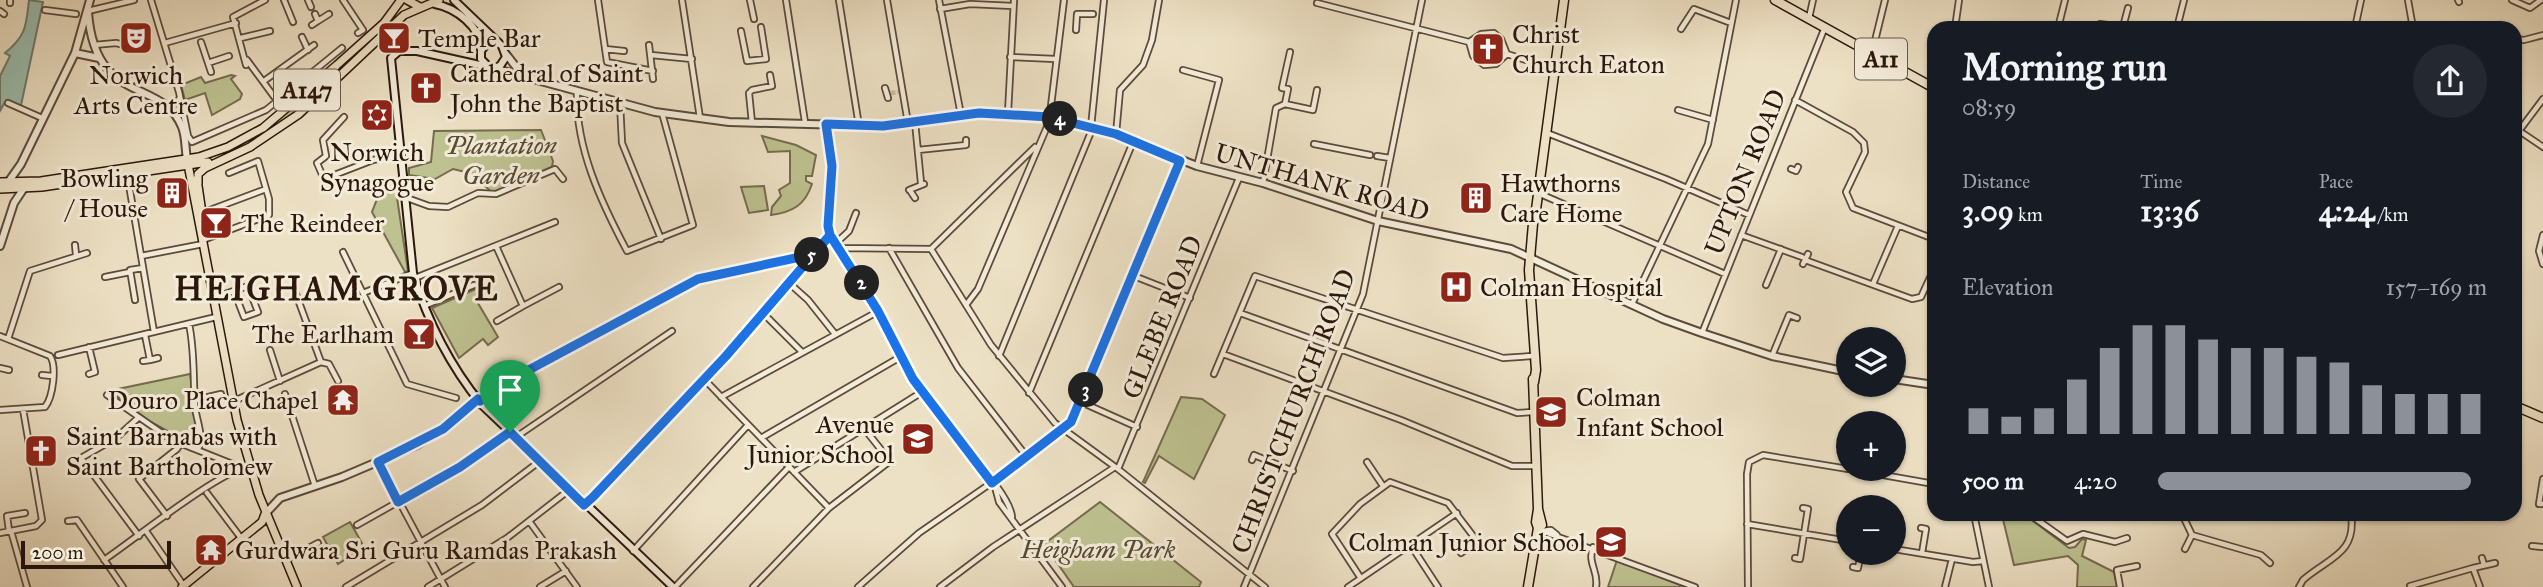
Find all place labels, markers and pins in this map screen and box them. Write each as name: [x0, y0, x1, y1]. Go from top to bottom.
place label: Christ Church Eaton: [1512, 18, 1665, 80]
theatre icon: Norwich Arts Centre: [117, 19, 155, 57]
bar icon: Temple Bar: [375, 19, 413, 57]
place label: Temple Bar: [418, 22, 541, 54]
church icon: Christ Church Eaton: [1469, 30, 1507, 68]
place label: Cathedral of Saint John the Baptist: [447, 57, 643, 119]
place label: Norwich Arts Centre: [73, 59, 198, 121]
church icon: Cathedral of Saint John the Baptist: [407, 69, 445, 107]
synagogue icon: Norwich Synagogue: [358, 96, 396, 134]
pin: 4: [1042, 102, 1078, 136]
place label: Norwich Synagogue: [320, 136, 434, 198]
place label: Bowling / House: [60, 162, 149, 224]
place label: Hawthorns Care Home: [1500, 167, 1623, 229]
building icon: Bowling / House: [153, 174, 191, 212]
building icon: Hawthorns Care Home: [1457, 179, 1495, 217]
bar icon: The Reindeer: [197, 204, 235, 242]
place label: The Reindeer: [241, 207, 385, 239]
pin: 5: [794, 238, 830, 272]
pin: 2: [844, 266, 880, 300]
hospital icon: Colman Hospital: [1437, 268, 1475, 306]
place label: Colman Hospital: [1480, 271, 1663, 303]
bar icon: The Earlham: [400, 315, 438, 353]
place label: The Earlham: [252, 318, 394, 350]
pin: [480, 360, 540, 432]
pin: 3: [1068, 372, 1104, 408]
temple icon: Douro Place Chapel: [324, 381, 362, 419]
place label: Colman Infant School: [1576, 381, 1724, 443]
place label: Douro Place Chapel: [107, 384, 318, 416]
school or university icon: Colman Infant School: [1532, 393, 1570, 431]
place label: Avenue Junior School: [744, 408, 894, 470]
place label: Saint Barnabas with Saint Bartholomew: [66, 420, 278, 482]
school or university icon: Avenue Junior School: [899, 420, 937, 458]
church icon: Saint Barnabas with Saint Bartholomew: [22, 432, 60, 470]
school or university icon: Colman Junior School: [1592, 523, 1630, 561]
place label: Colman Junior School: [1348, 526, 1586, 558]
temple icon: Gurdwara Sri Guru Ramdas Prakash: [192, 531, 230, 569]
place label: Gurdwara Sri Guru Ramdas Prakash: [235, 534, 618, 566]

